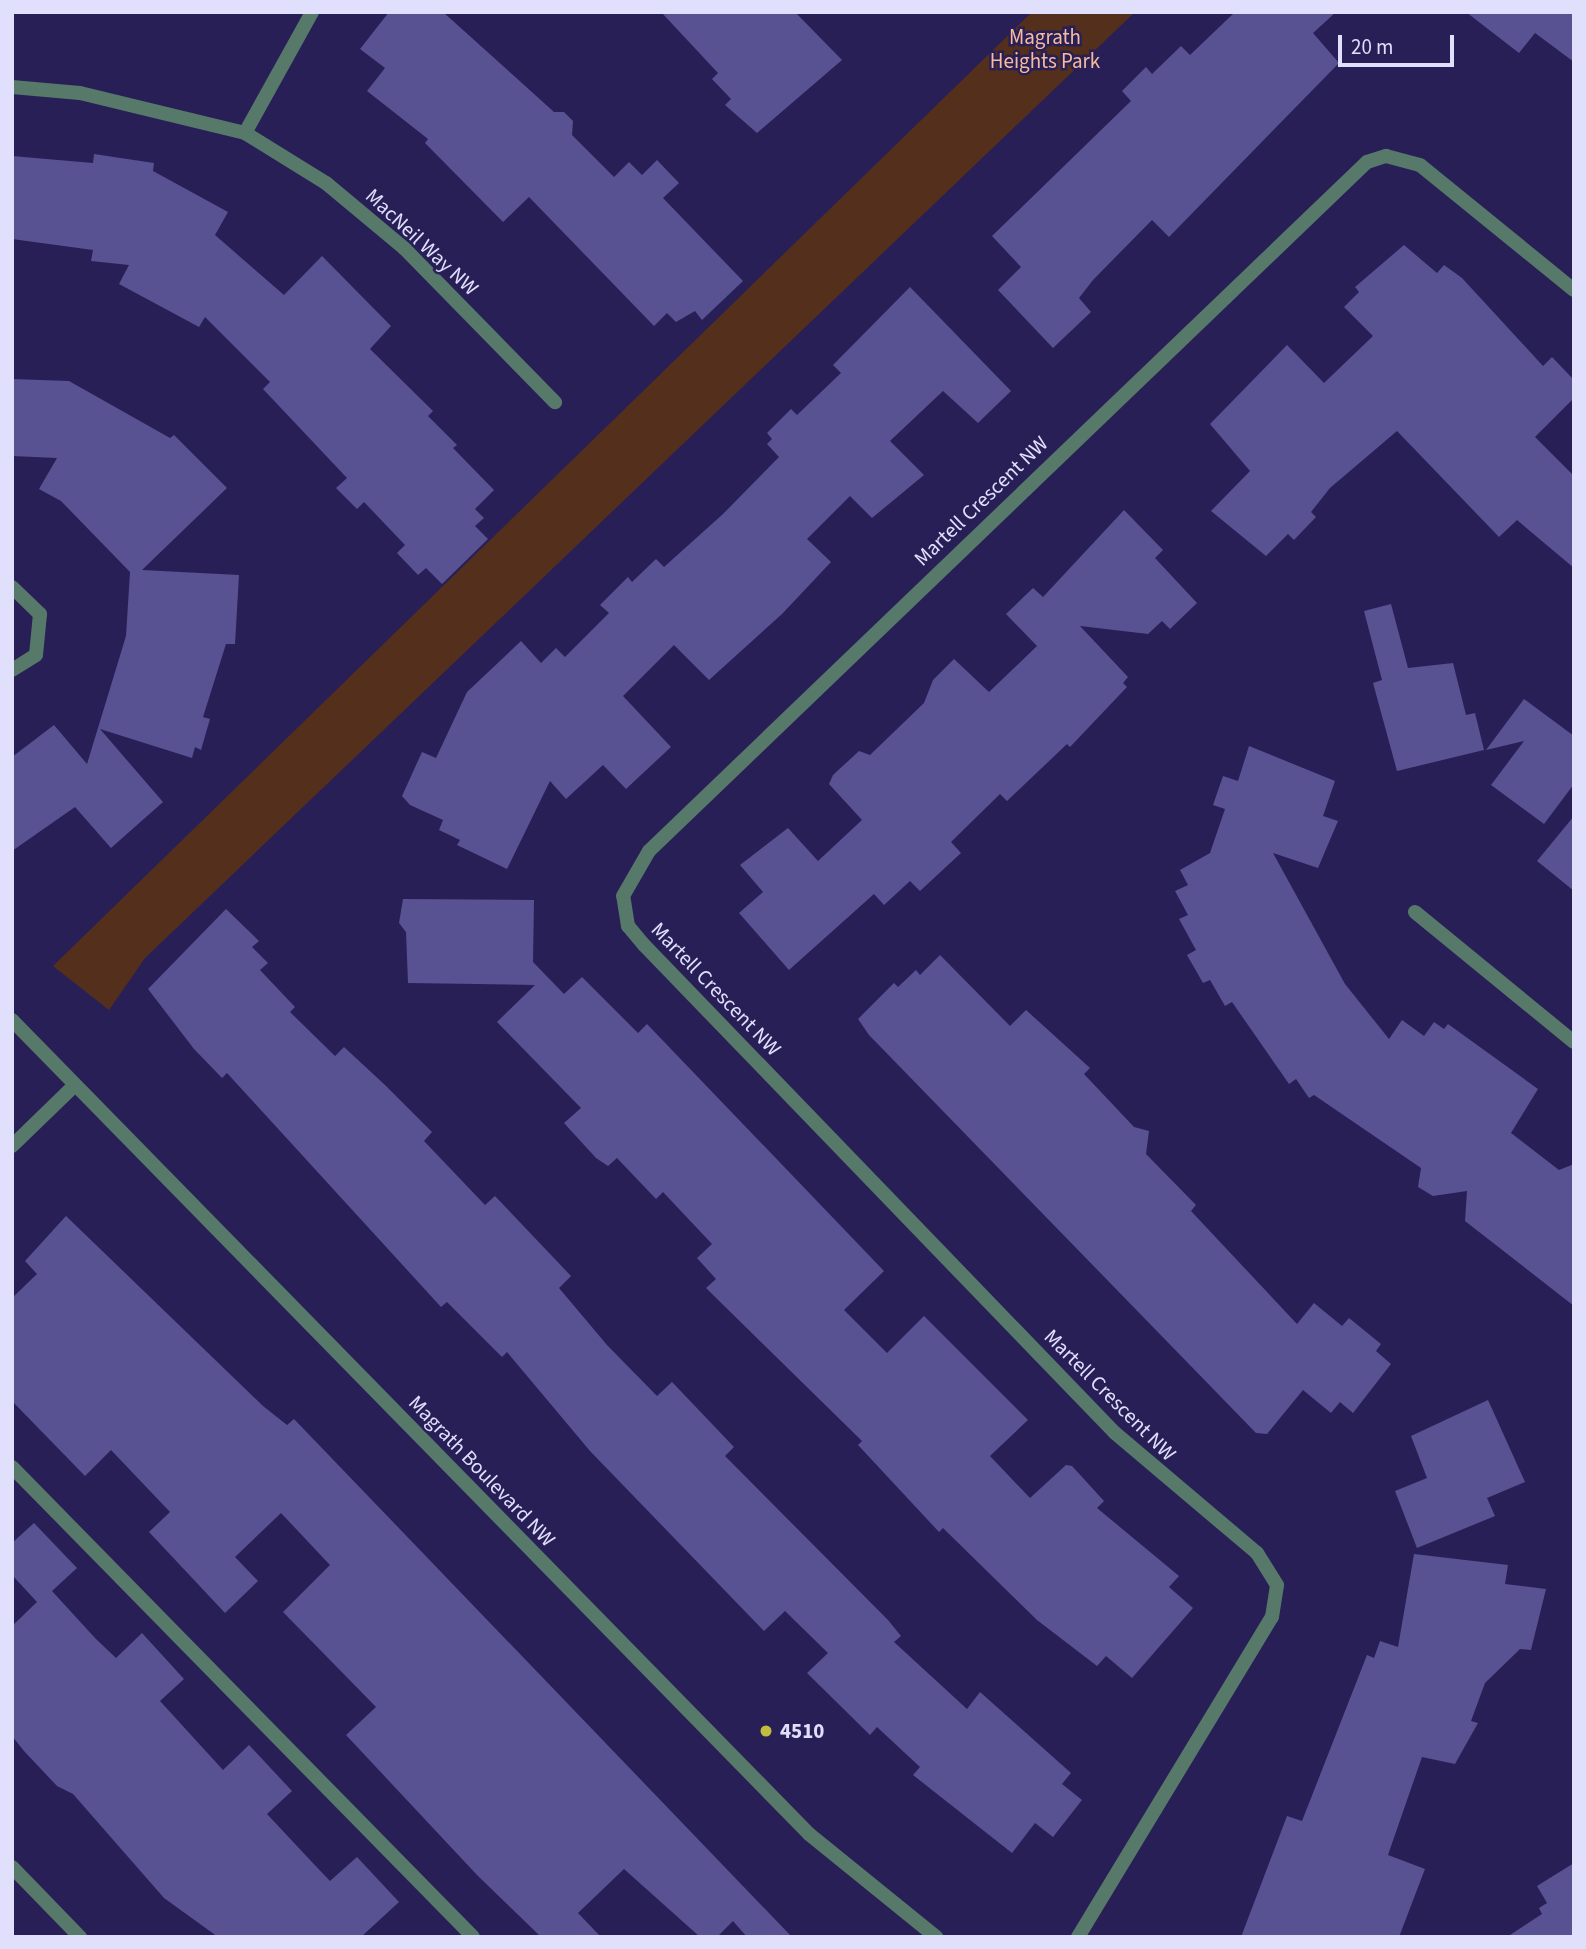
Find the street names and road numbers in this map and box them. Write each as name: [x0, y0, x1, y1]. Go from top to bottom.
street label: MacNeil Way NW: [360, 183, 484, 301]
street label: Martell Crescent NW: [909, 431, 1053, 571]
street label: Martell Crescent NW: [646, 917, 786, 1061]
street label: Martell Crescent NW: [1039, 1324, 1181, 1466]
street label: Magrath Boulevard NW: [403, 1390, 561, 1552]

